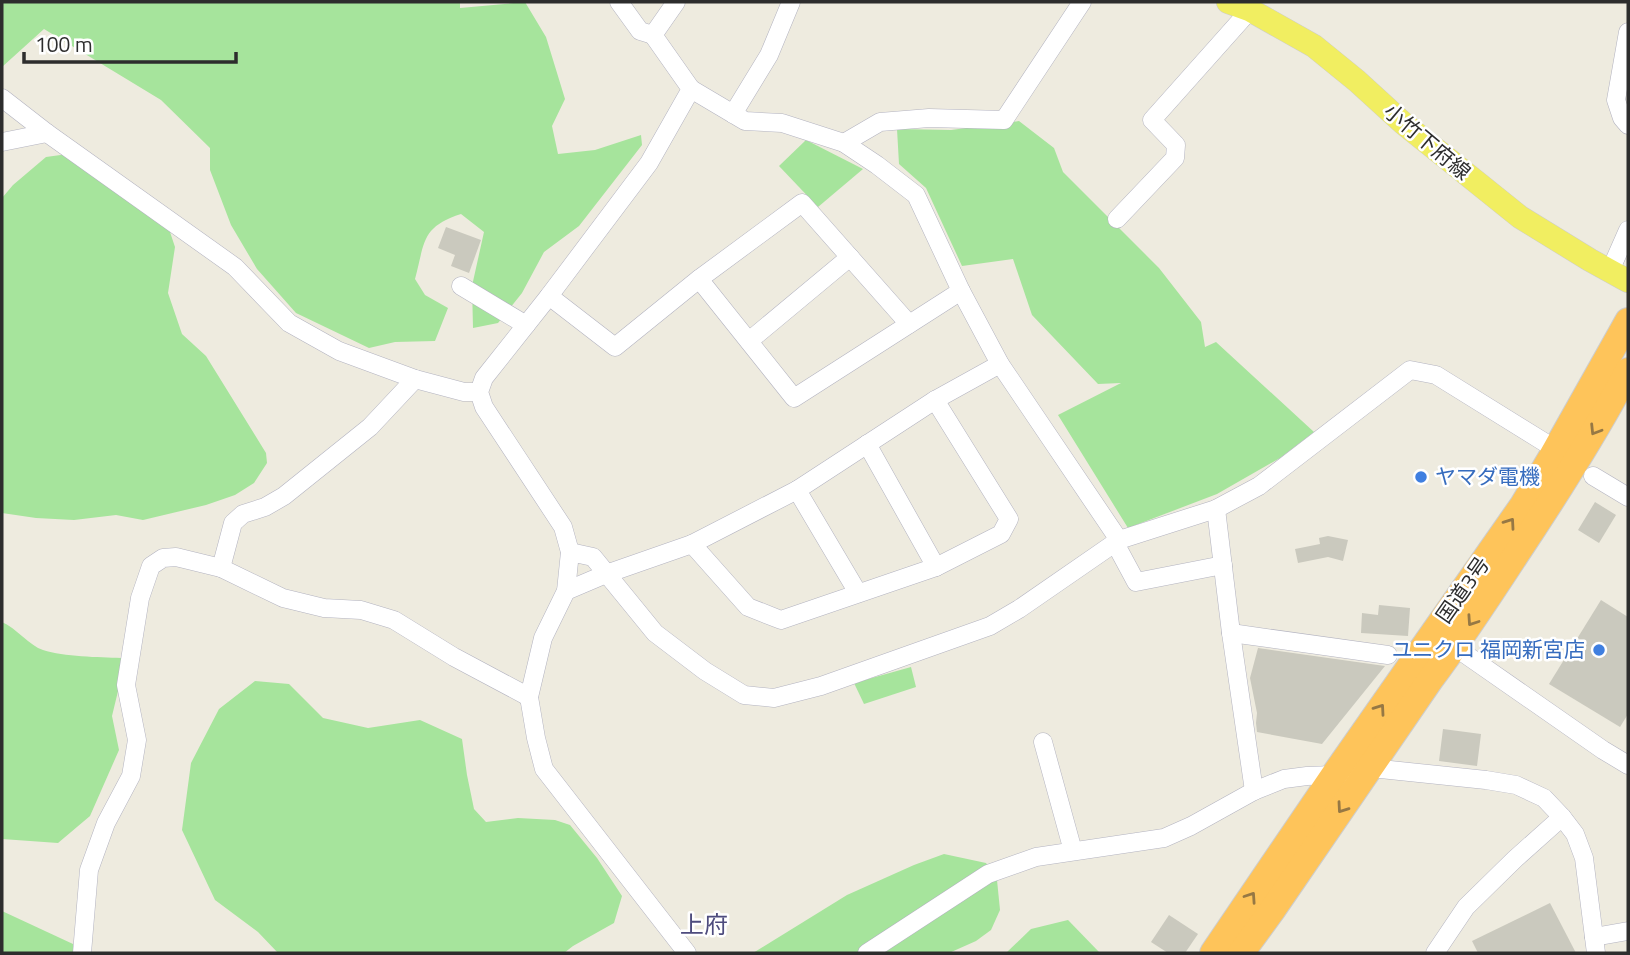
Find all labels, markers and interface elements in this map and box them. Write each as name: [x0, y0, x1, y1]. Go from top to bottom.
scale bar: [24, 21, 236, 65]
text: 100 m: [35, 28, 92, 60]
street label: 小竹下府線: [1377, 95, 1478, 187]
one-way arrow: [1591, 423, 1604, 436]
place label: ヤマダ電機: [1435, 460, 1540, 492]
marker: ヤマダ電機: [1413, 469, 1429, 485]
one-way arrow: [1502, 518, 1514, 531]
street label: 国道3号: [1428, 550, 1497, 629]
one-way arrow: [1467, 614, 1480, 627]
place label: ユニクロ 福岡新宮店: [1391, 633, 1585, 665]
marker: ユニクロ 福岡新宮店: [1591, 642, 1607, 658]
one-way arrow: [1372, 704, 1384, 717]
one-way arrow: [1337, 801, 1350, 814]
one-way arrow: [1243, 892, 1255, 905]
district label: 上府: [680, 906, 728, 942]

